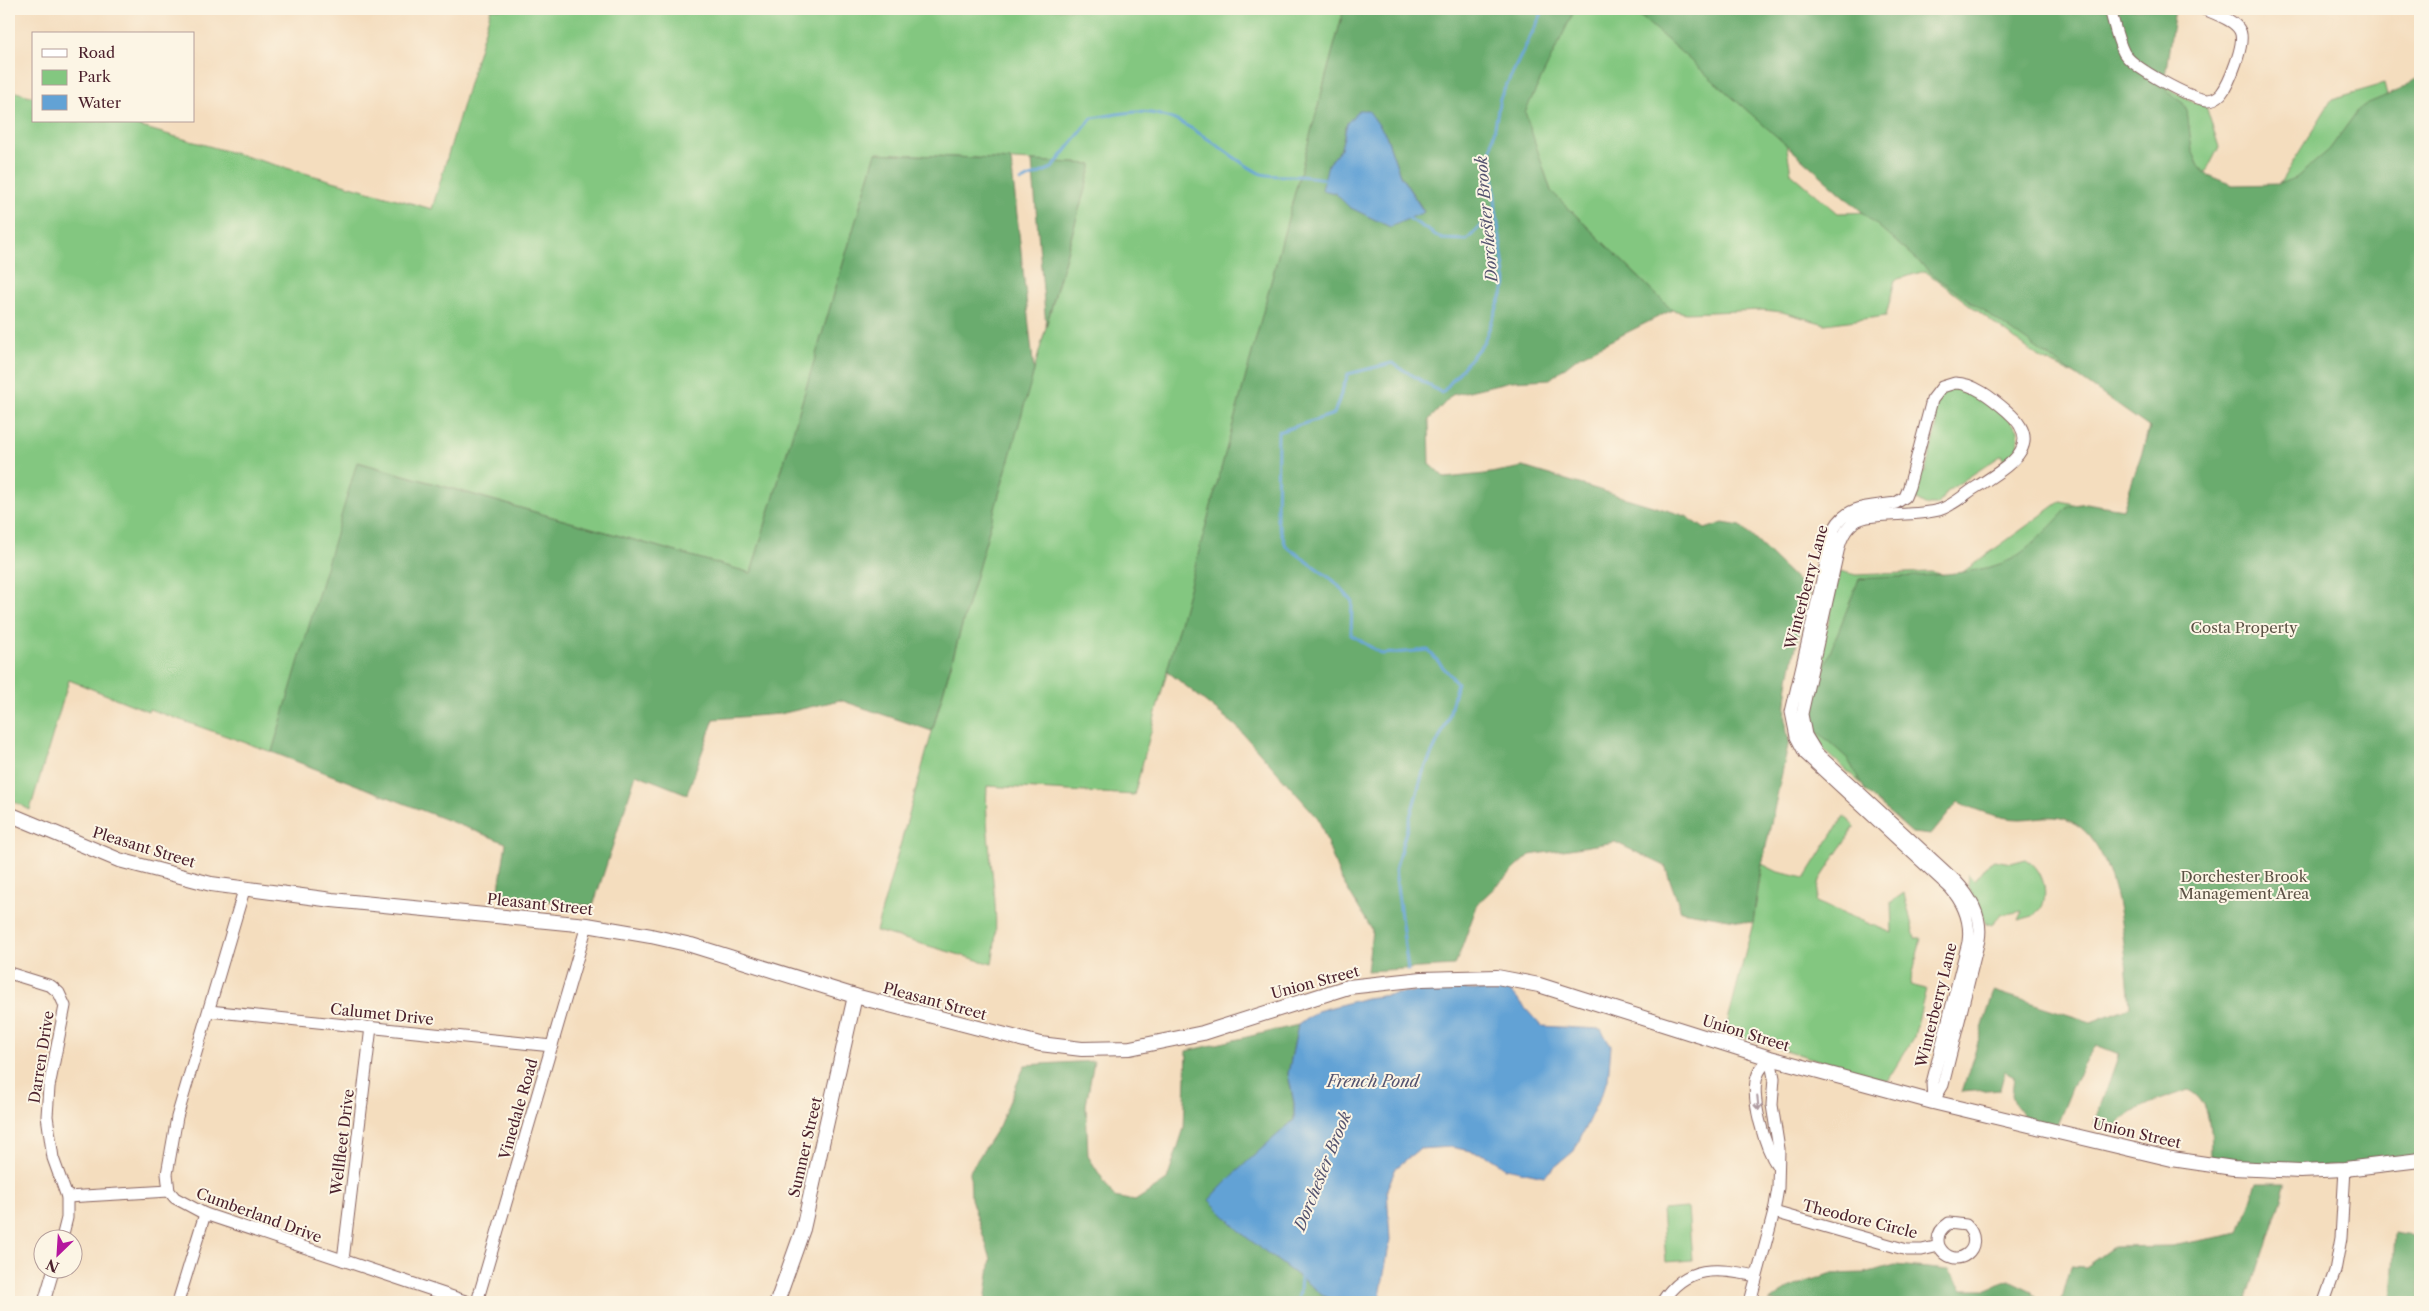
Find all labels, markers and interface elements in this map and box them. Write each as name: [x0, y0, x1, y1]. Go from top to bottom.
legend: [32, 32, 195, 122]
text: Road: [78, 43, 115, 62]
text: Park: [78, 67, 112, 86]
text: Water: [77, 93, 122, 112]
water label: Dorchester Brook: [1470, 154, 1502, 285]
street label: Winterberry Lane: [1780, 523, 1832, 652]
park label: Costa Property: [2190, 618, 2298, 637]
street label: Pleasant Street: [90, 822, 198, 872]
park label: Dorchester Brook Management Area: [2179, 867, 2309, 903]
street label: Pleasant Street: [486, 889, 595, 919]
street label: Winterberry Lane: [1911, 941, 1961, 1070]
street label: Union Street: [1269, 961, 1362, 1003]
street label: Pleasant Street: [881, 978, 989, 1024]
street label: Calumet Drive: [329, 999, 435, 1029]
street label: Darren Drive: [24, 1009, 58, 1105]
street label: Union Street: [1700, 1011, 1793, 1055]
street label: Vinedale Road: [494, 1056, 541, 1163]
water label: French Pond: [1325, 1071, 1421, 1091]
street label: Wellfleet Drive: [326, 1088, 358, 1197]
street label: Sumner Street: [784, 1094, 826, 1199]
one-way arrow: [1753, 1094, 1763, 1110]
water label: Dorchester Brook: [1288, 1108, 1355, 1235]
street label: Union Street: [2091, 1114, 2184, 1153]
street label: Cumberland Drive: [194, 1183, 324, 1247]
street label: Theodore Circle: [1800, 1196, 1920, 1242]
north arrow: [32, 1228, 82, 1278]
text: N: [43, 1255, 62, 1277]

